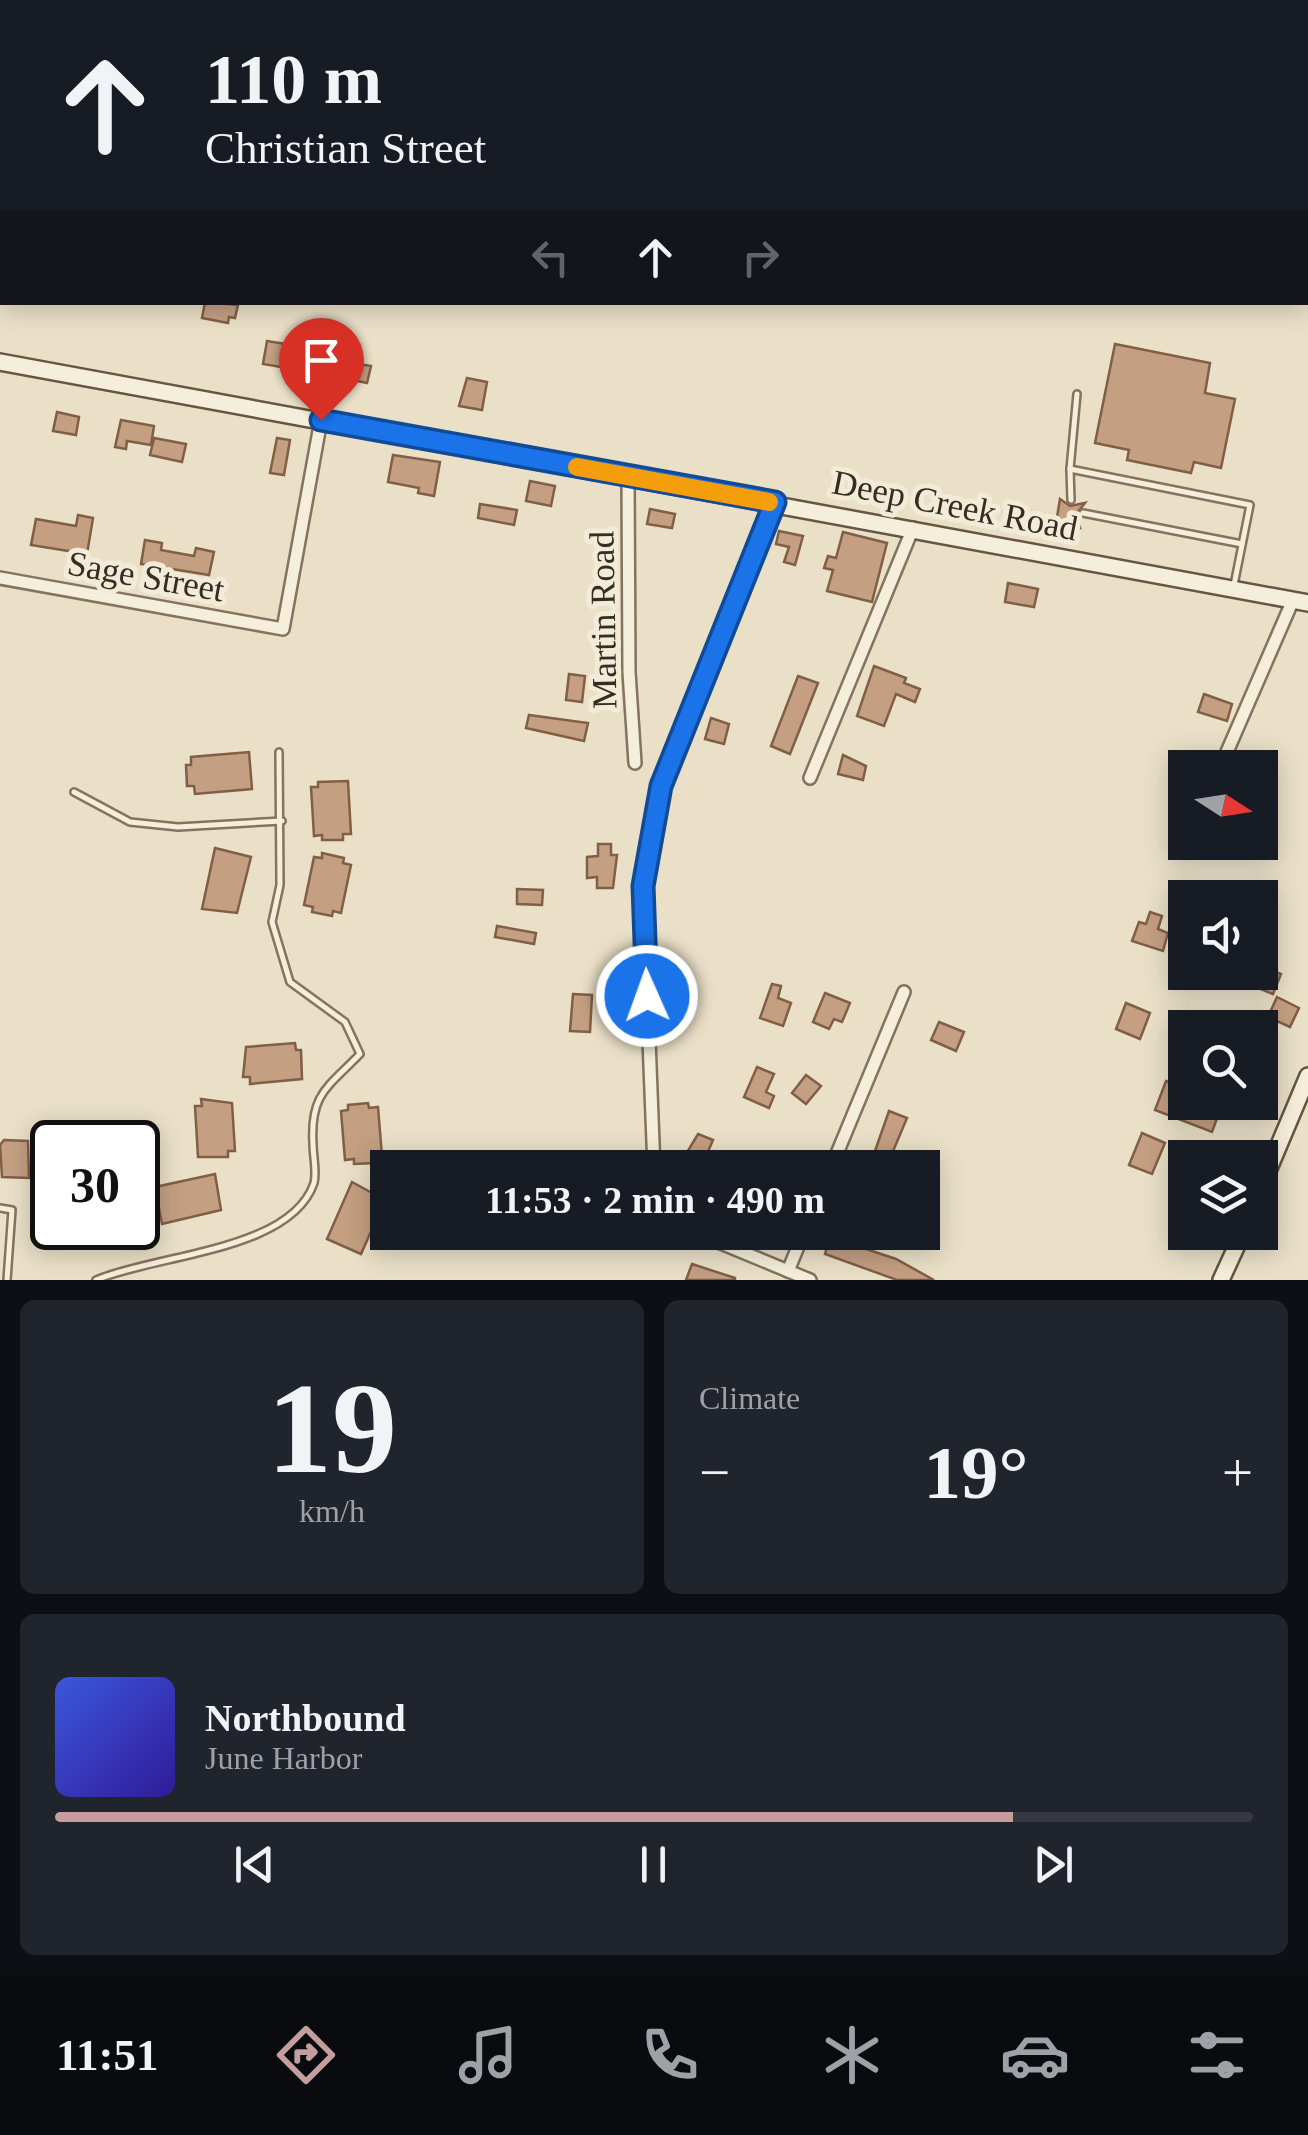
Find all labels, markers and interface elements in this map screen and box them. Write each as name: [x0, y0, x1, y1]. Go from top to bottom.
icon: ahead: [40, 40, 170, 170]
text: 110 m: [205, 41, 382, 118]
text: Christian Street: [205, 123, 486, 173]
icon: left: [523, 230, 578, 285]
icon: ahead: [628, 230, 683, 285]
icon: right: [733, 230, 788, 285]
pin: [279, 318, 364, 421]
icon: arrive: [294, 333, 349, 388]
street label: Deep Creek Road: [829, 463, 1081, 548]
street label: Martin Road: [582, 530, 625, 709]
street label: Sage Street: [65, 544, 228, 609]
north arrow: [1168, 750, 1278, 860]
map controls: [1168, 750, 1278, 1250]
button: sound: [1168, 880, 1278, 990]
position arrow: [595, 944, 699, 1048]
button: search: [1168, 1010, 1278, 1120]
speed limit sign: 30: [30, 1120, 160, 1250]
button: layers: [1168, 1140, 1278, 1250]
text: 11:53 · 2 min · 490 m: [485, 1179, 825, 1221]
text: 19: [267, 1356, 397, 1500]
text: Climate: [699, 1380, 800, 1416]
text: 19°: [924, 1431, 1029, 1514]
text: −: [699, 1442, 730, 1503]
text: +: [1222, 1442, 1253, 1503]
text: km/h: [299, 1493, 365, 1529]
text: Northbound: [205, 1697, 406, 1739]
text: June Harbor: [205, 1740, 362, 1776]
icon: previous: [227, 1837, 282, 1892]
icon: pause: [626, 1837, 681, 1892]
icon: next: [1026, 1837, 1081, 1892]
icon: directions: [271, 2020, 341, 2090]
icon: music: [453, 2020, 523, 2090]
icon: phone: [635, 2020, 705, 2090]
icon: climate: [817, 2020, 887, 2090]
icon: car: [1000, 2020, 1070, 2090]
icon: filters: [1182, 2020, 1252, 2090]
text: 11:51: [56, 2030, 159, 2080]

